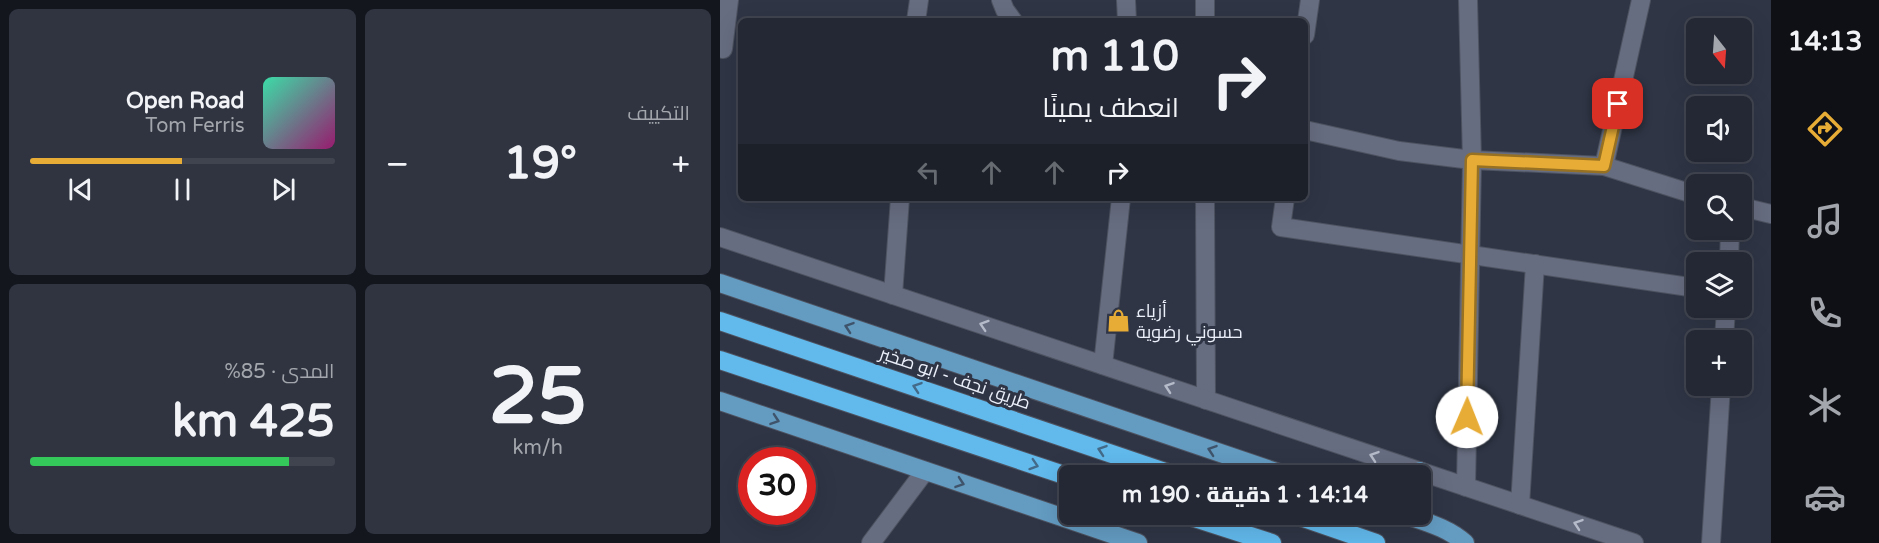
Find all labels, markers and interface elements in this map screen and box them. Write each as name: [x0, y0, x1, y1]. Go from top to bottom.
north arrow: [1686, 18, 1752, 84]
map controls: [1686, 18, 1752, 396]
text: 14:13: [1788, 25, 1862, 58]
text: 110 m: [1050, 31, 1179, 82]
icon: right: [1200, 42, 1278, 120]
pin: [1592, 78, 1643, 129]
icon: arrive: [1601, 87, 1634, 120]
text: Open Road: [126, 88, 245, 114]
text: انعطف يمينًا: [1042, 92, 1179, 125]
button: sound: [1686, 96, 1752, 162]
text: التكييف: [627, 102, 690, 126]
icon: directions: [1804, 108, 1846, 150]
text: Tom Ferris: [145, 114, 245, 138]
text: 19°: [503, 137, 577, 191]
text: −: [386, 145, 409, 184]
text: +: [671, 145, 690, 184]
icon: left: [912, 156, 945, 189]
icon: ahead: [975, 156, 1008, 189]
icon: ahead: [1038, 156, 1071, 189]
icon: right: [1101, 156, 1134, 189]
icon: previous: [64, 173, 97, 206]
icon: pause: [166, 173, 199, 206]
icon: next: [267, 173, 300, 206]
button: search: [1686, 174, 1752, 240]
icon: music: [1804, 200, 1846, 242]
button: layers: [1686, 252, 1752, 318]
icon: phone: [1804, 292, 1846, 334]
place label: أزياء حسوني رضوية: [1136, 300, 1242, 346]
shop icon: أزياء حسوني رضوية: [1105, 308, 1131, 334]
one-way arrow: [979, 320, 990, 333]
one-way arrow: [844, 321, 855, 334]
button: +: [1686, 330, 1752, 396]
street label: طريق نجف - ابو صخير: [875, 342, 1033, 415]
text: 25: [489, 350, 587, 444]
text: المدى · 85%: [224, 360, 335, 384]
one-way arrow: [912, 382, 923, 395]
one-way arrow: [1164, 382, 1175, 395]
icon: climate: [1804, 384, 1846, 426]
position arrow: [1435, 385, 1499, 449]
text: 425 km: [172, 395, 335, 449]
one-way arrow: [769, 413, 780, 425]
text: km/h: [513, 436, 563, 460]
one-way arrow: [1097, 445, 1108, 457]
one-way arrow: [1207, 445, 1218, 457]
speed limit sign: 30: [738, 447, 816, 525]
one-way arrow: [1369, 450, 1380, 463]
one-way arrow: [1028, 458, 1039, 471]
one-way arrow: [954, 475, 965, 488]
icon: car: [1804, 476, 1846, 518]
text: 14:14 · 1 دقيقة · 190 m: [1122, 482, 1368, 508]
one-way arrow: [1574, 519, 1584, 532]

